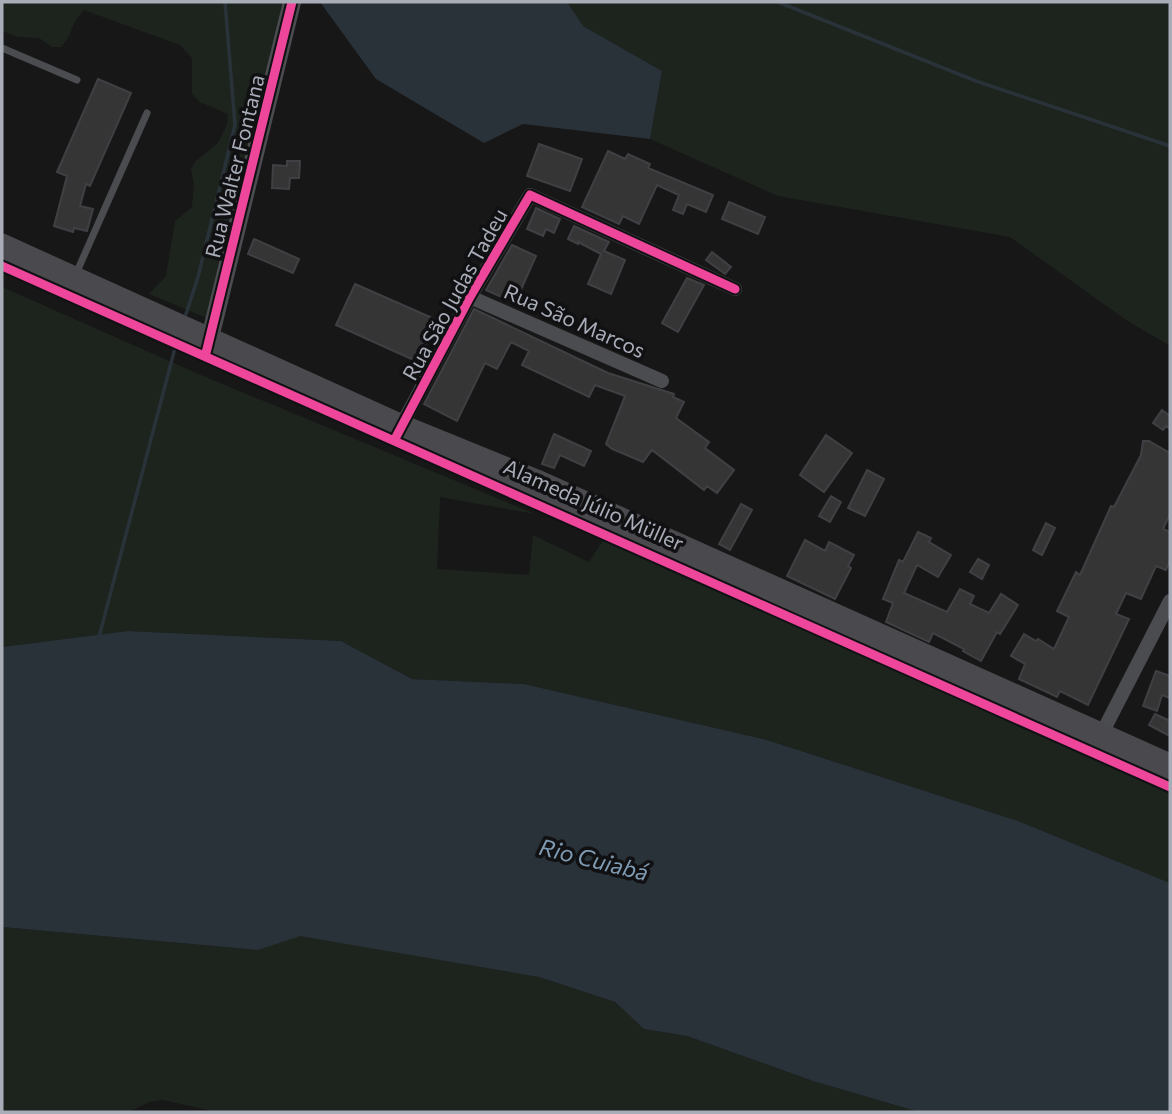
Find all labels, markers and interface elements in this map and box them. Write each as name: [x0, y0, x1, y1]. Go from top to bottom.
street label: Rua Walter Fontana: [199, 72, 269, 260]
street label: Rua São Judas Tadeu: [396, 204, 512, 384]
street label: Rua São Marcos: [501, 278, 649, 362]
street label: Alameda Júlio Müller: [500, 453, 688, 555]
water label: Rio Cuiabá: [536, 832, 653, 886]

